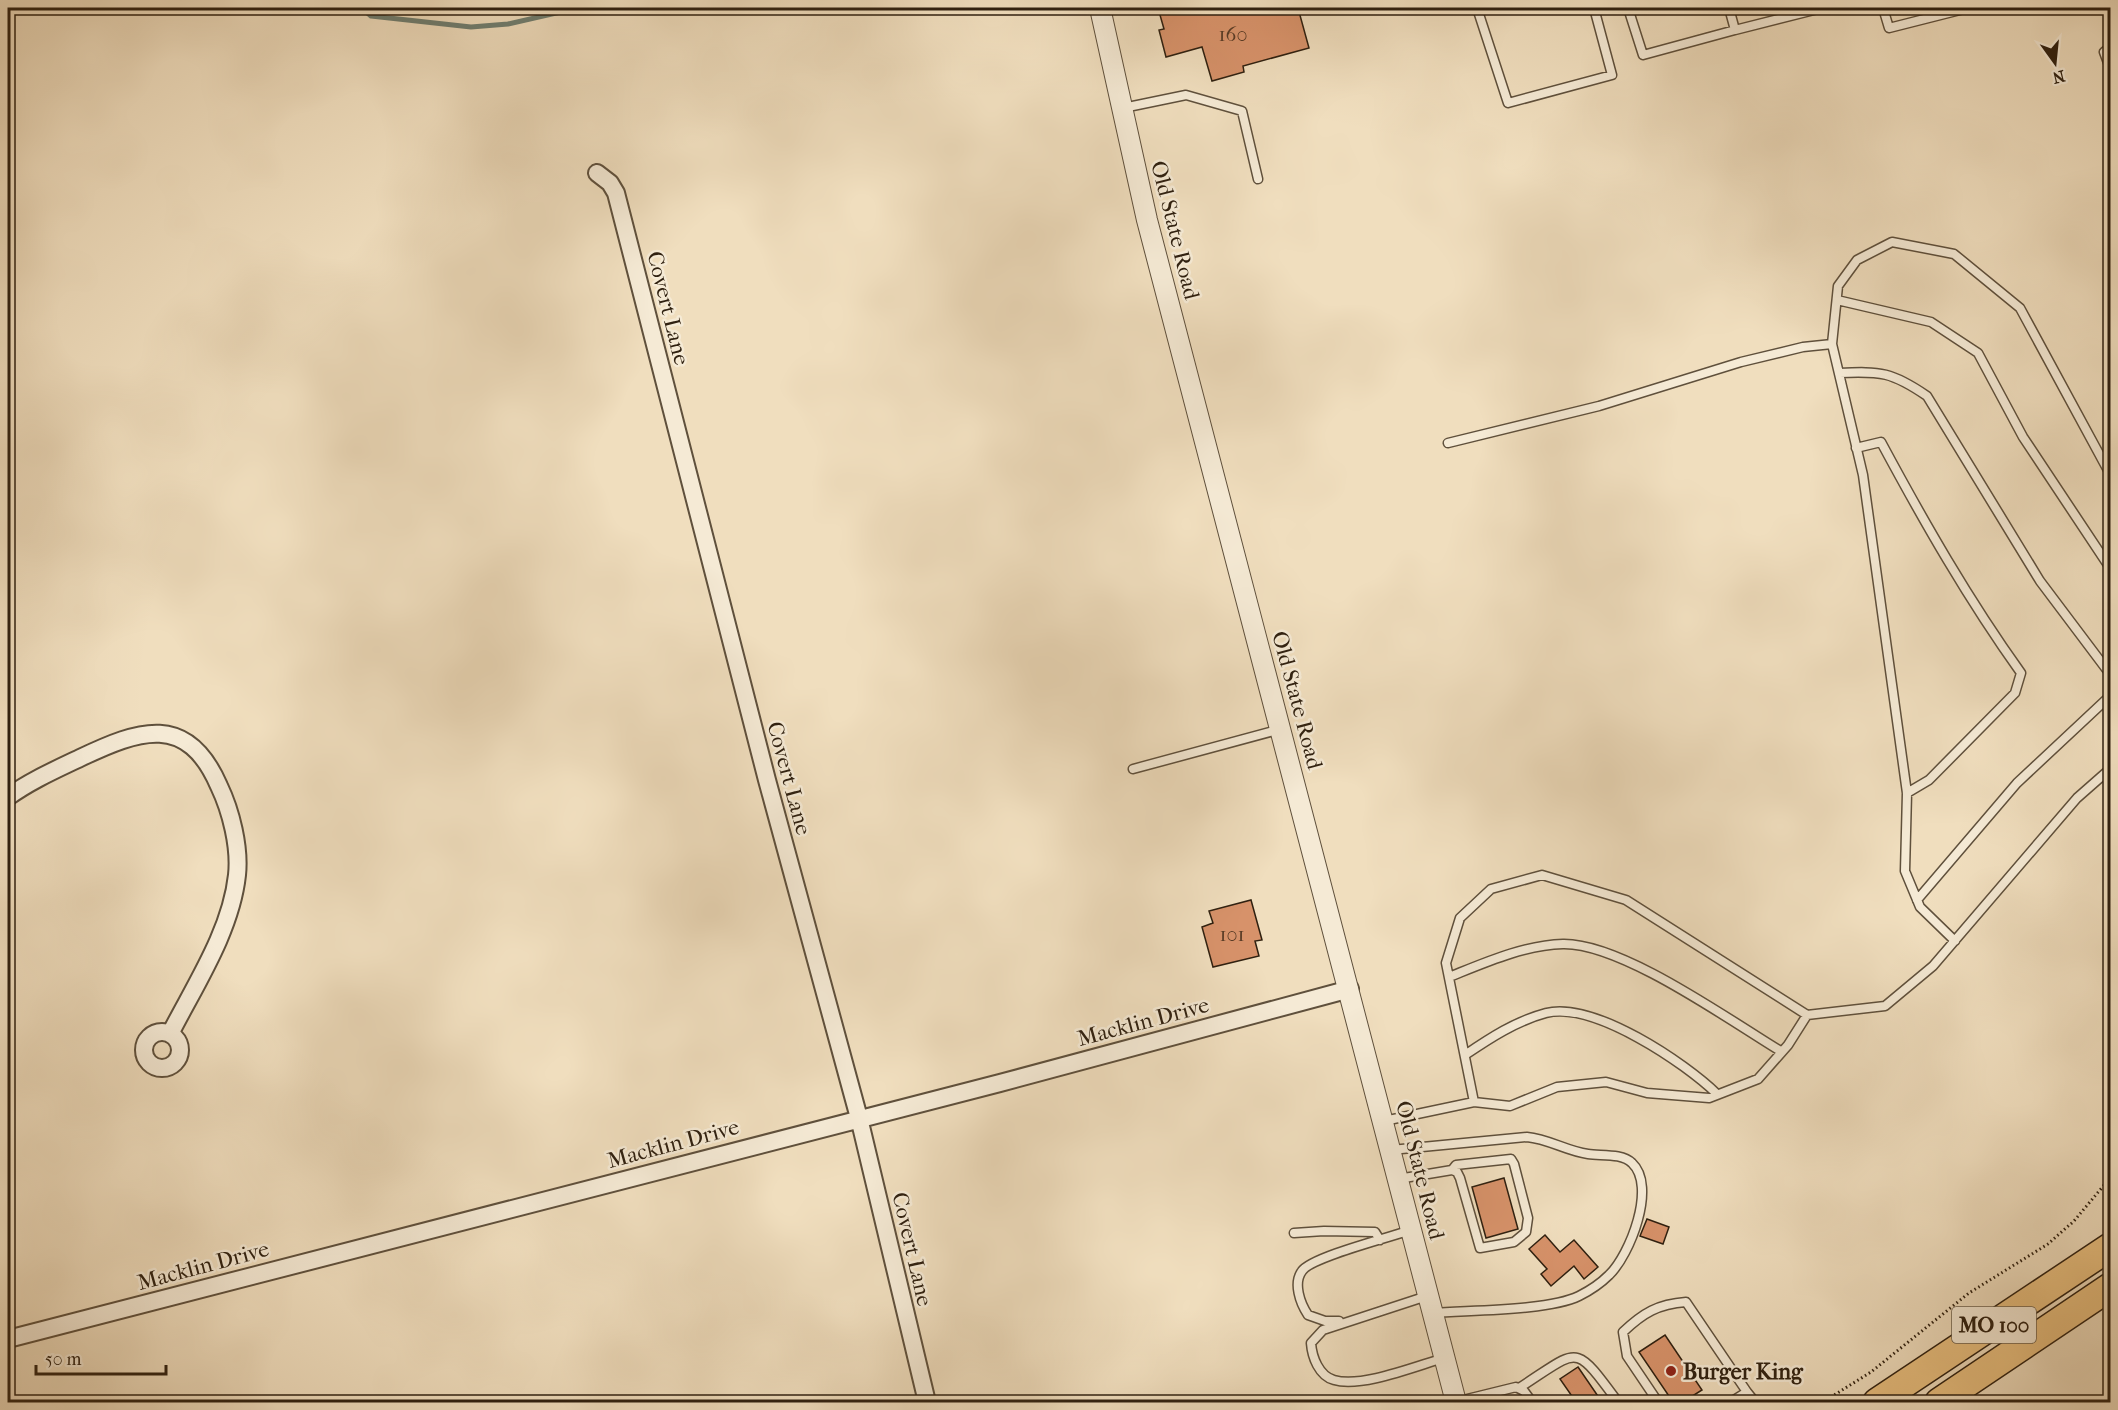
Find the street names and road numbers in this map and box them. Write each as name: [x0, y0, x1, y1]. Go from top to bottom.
street label: Old State Road: [1145, 158, 1205, 303]
street label: Covert Lane: [641, 249, 695, 368]
street label: Old State Road: [1266, 628, 1328, 773]
street label: Covert Lane: [761, 719, 817, 838]
street label: Macklin Drive: [1075, 992, 1212, 1052]
street label: Old State Road: [1390, 1098, 1450, 1243]
street label: Macklin Drive: [605, 1114, 742, 1174]
street label: Covert Lane: [886, 1190, 938, 1309]
street label: Macklin Drive: [135, 1236, 272, 1296]
road number: MO 100: [1952, 1307, 2036, 1343]

